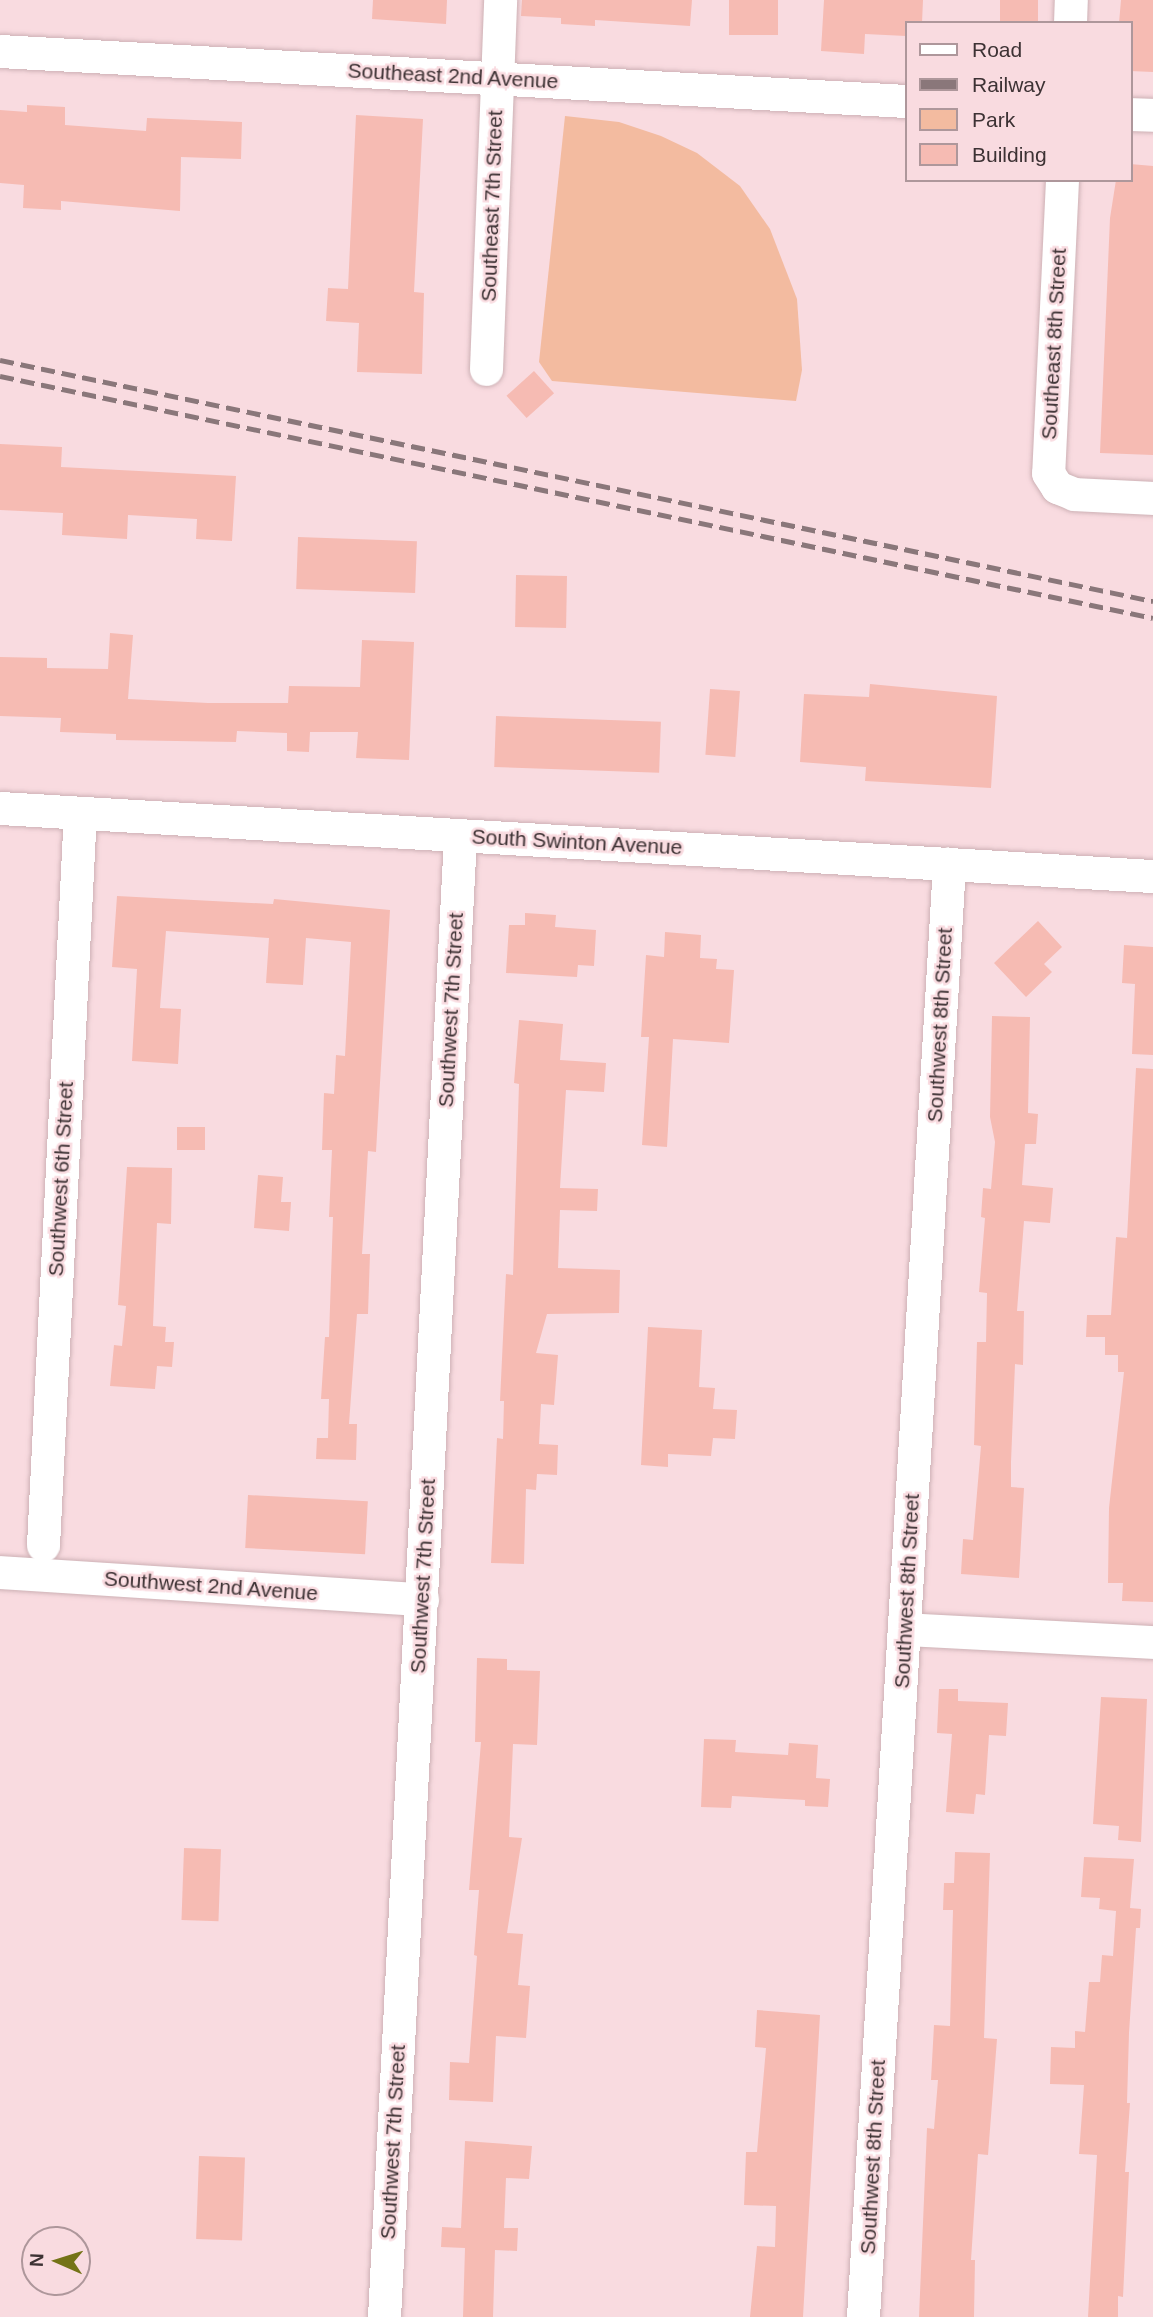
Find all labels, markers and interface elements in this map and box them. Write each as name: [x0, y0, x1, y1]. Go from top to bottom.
legend: [904, 21, 1132, 182]
text: Road: [972, 38, 1022, 61]
street label: Southeast 2nd Avenue: [346, 58, 560, 94]
text: Railway: [972, 73, 1046, 96]
text: Park: [972, 108, 1015, 131]
street label: Southeast 7th Street: [476, 110, 508, 302]
text: Building: [972, 143, 1047, 166]
street label: Southeast 8th Street: [1036, 248, 1072, 440]
street label: South Swinton Avenue: [470, 824, 684, 860]
street label: Southwest 7th Street: [433, 912, 469, 1108]
street label: Southwest 8th Street: [922, 927, 958, 1123]
street label: Southwest 6th Street: [43, 1081, 79, 1277]
street label: Southwest 7th Street: [405, 1478, 441, 1674]
street label: Southwest 8th Street: [889, 1493, 925, 1689]
street label: Southwest 2nd Avenue: [103, 1566, 319, 1606]
street label: Southwest 7th Street: [375, 2044, 411, 2240]
street label: Southwest 8th Street: [855, 2059, 891, 2255]
north arrow: [21, 2226, 91, 2296]
text: N: [26, 2253, 47, 2267]

